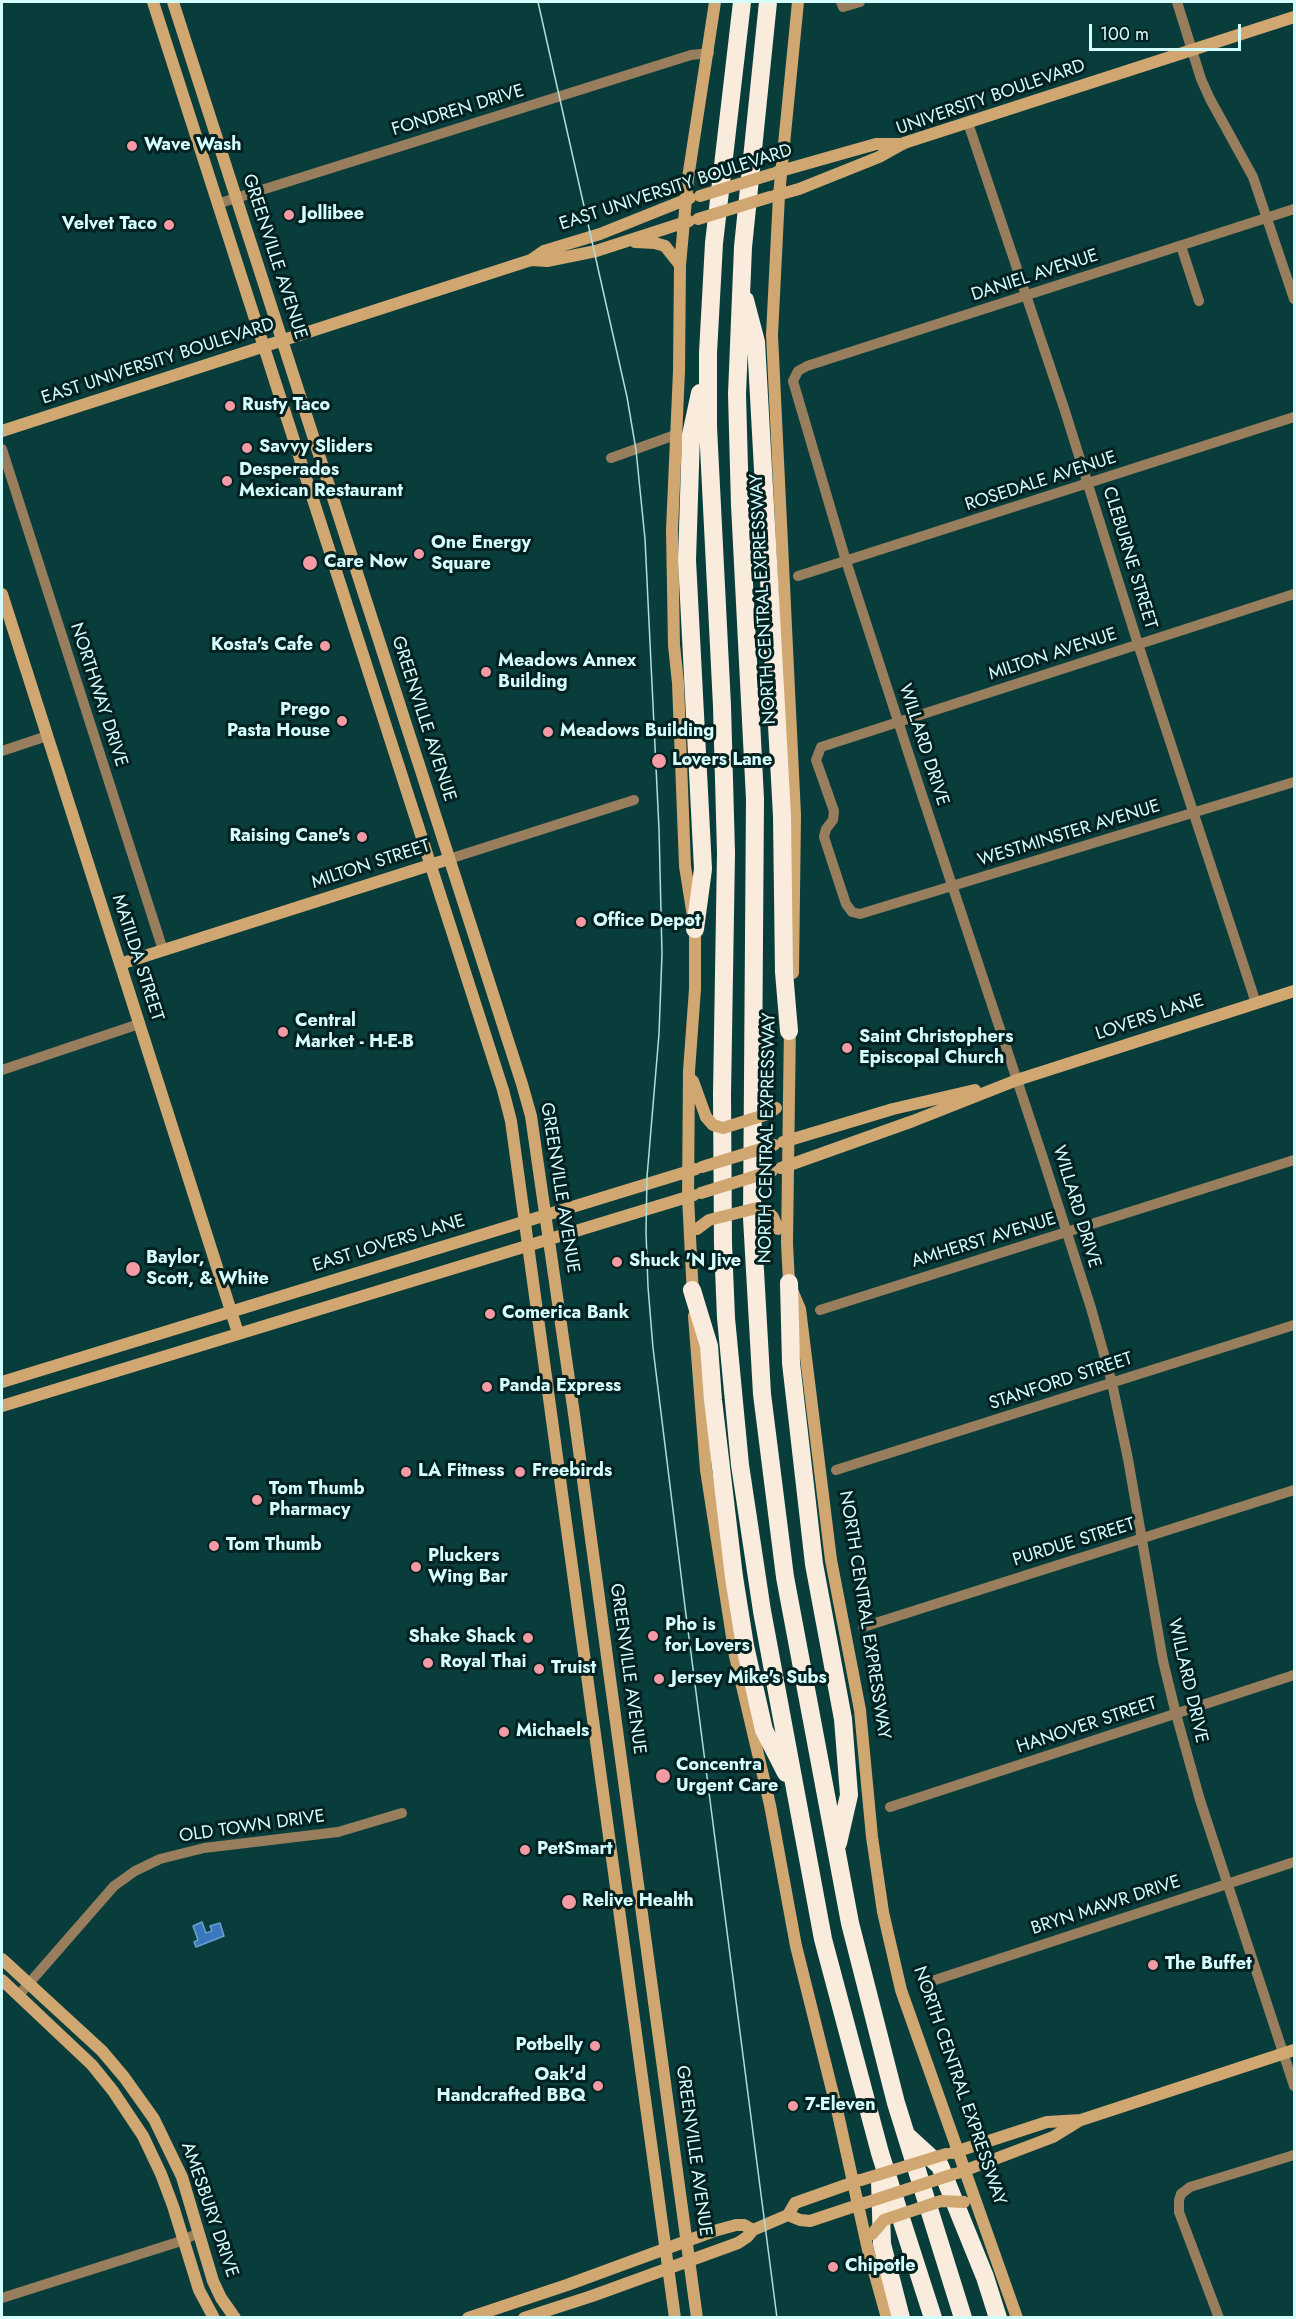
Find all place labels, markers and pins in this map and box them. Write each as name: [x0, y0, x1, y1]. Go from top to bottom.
place label: Wave Wash: [144, 135, 241, 157]
marker: Wave Wash: [125, 139, 139, 153]
place label: Jollibee: [301, 204, 364, 226]
marker: Jollibee: [282, 208, 296, 222]
place label: Velvet Taco: [62, 214, 157, 236]
marker: Velvet Taco: [162, 218, 176, 232]
place label: Rusty Taco: [242, 395, 330, 417]
marker: Rusty Taco: [223, 399, 237, 413]
place label: Savvy Sliders: [259, 437, 373, 459]
marker: Savvy Sliders: [240, 441, 254, 455]
place label: Desperados Mexican Restaurant: [239, 460, 403, 502]
marker: Desperados Mexican Restaurant: [220, 474, 234, 488]
place label: One Energy Square: [431, 533, 531, 576]
marker: One Energy Square: [412, 547, 426, 561]
place label: Care Now: [324, 552, 408, 574]
marker: Care Now: [301, 554, 319, 572]
place label: Kosta's Cafe: [211, 635, 313, 657]
marker: Kosta's Cafe: [318, 639, 332, 653]
place label: Meadows Annex Building: [498, 651, 636, 694]
marker: Meadows Annex Building: [479, 665, 493, 679]
place label: Prego Pasta House: [227, 700, 330, 742]
marker: Prego Pasta House: [335, 714, 349, 728]
place label: Meadows Building: [560, 721, 714, 743]
marker: Meadows Building: [541, 725, 555, 739]
place label: Lovers Lane: [672, 750, 772, 772]
marker: Lovers Lane: [650, 752, 668, 770]
place label: Raising Cane's: [229, 826, 350, 848]
marker: Raising Cane's: [355, 830, 369, 844]
place label: Office Depot: [593, 911, 701, 933]
marker: Office Depot: [574, 915, 588, 929]
place label: Central Market - H-E-B: [295, 1011, 414, 1054]
marker: Central Market - H-E-B: [276, 1025, 290, 1039]
place label: Saint Christophers Episcopal Church: [859, 1027, 1013, 1070]
marker: Saint Christophers Episcopal Church: [840, 1041, 854, 1055]
place label: Baylor, Scott, & White: [146, 1248, 269, 1290]
place label: Shuck 'N Jive: [629, 1251, 741, 1273]
marker: Shuck 'N Jive: [610, 1255, 624, 1269]
marker: Baylor, Scott, & White: [124, 1260, 142, 1278]
place label: Comerica Bank: [502, 1303, 629, 1325]
marker: Comerica Bank: [483, 1307, 497, 1321]
place label: Panda Express: [499, 1376, 621, 1398]
marker: Panda Express: [480, 1380, 494, 1394]
place label: LA Fitness: [418, 1461, 504, 1483]
place label: Freebirds: [532, 1461, 612, 1483]
marker: LA Fitness: [399, 1465, 413, 1479]
marker: Freebirds: [513, 1465, 527, 1479]
place label: Tom Thumb Pharmacy: [269, 1479, 365, 1522]
marker: Tom Thumb Pharmacy: [250, 1493, 264, 1507]
place label: Tom Thumb: [226, 1535, 322, 1557]
marker: Tom Thumb: [207, 1539, 221, 1553]
place label: Pluckers Wing Bar: [428, 1546, 508, 1588]
marker: Pluckers Wing Bar: [409, 1560, 423, 1574]
place label: Pho is for Lovers: [665, 1615, 750, 1658]
place label: Shake Shack: [409, 1627, 516, 1649]
marker: Pho is for Lovers: [646, 1629, 660, 1643]
marker: Shake Shack: [521, 1631, 535, 1645]
place label: Royal Thai: [440, 1652, 526, 1674]
marker: Royal Thai: [421, 1656, 435, 1670]
place label: Truist: [551, 1658, 596, 1680]
marker: Truist: [532, 1662, 546, 1676]
place label: Jersey Mike's Subs: [671, 1668, 827, 1690]
marker: Jersey Mike's Subs: [652, 1672, 666, 1686]
place label: Michaels: [516, 1721, 589, 1743]
marker: Michaels: [497, 1725, 511, 1739]
place label: Concentra Urgent Care: [676, 1755, 778, 1798]
marker: Concentra Urgent Care: [654, 1767, 672, 1785]
place label: PetSmart: [537, 1839, 613, 1861]
marker: PetSmart: [518, 1843, 532, 1857]
place label: Relive Health: [582, 1891, 694, 1913]
marker: Relive Health: [560, 1893, 578, 1911]
place label: The Buffet: [1165, 1954, 1252, 1976]
marker: The Buffet: [1146, 1958, 1160, 1972]
place label: Potbelly: [515, 2035, 583, 2057]
marker: Potbelly: [588, 2039, 602, 2053]
place label: Oak'd Handcrafted BBQ: [437, 2065, 586, 2108]
marker: Oak'd Handcrafted BBQ: [591, 2079, 605, 2093]
place label: 7-Eleven: [805, 2095, 875, 2117]
marker: 7-Eleven: [786, 2099, 800, 2113]
place label: Chipotle: [845, 2256, 915, 2278]
marker: Chipotle: [826, 2260, 840, 2274]

